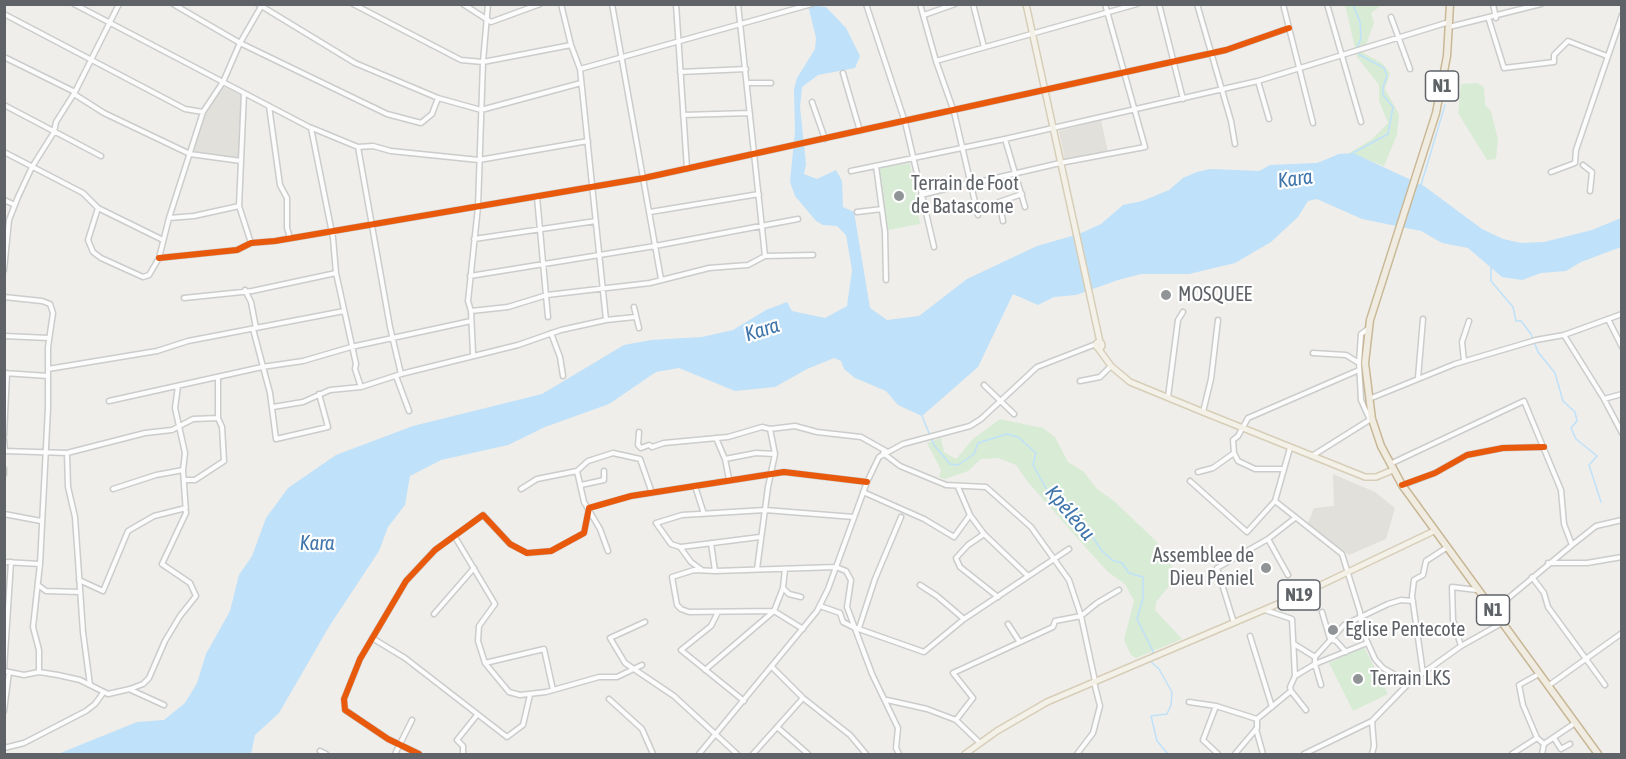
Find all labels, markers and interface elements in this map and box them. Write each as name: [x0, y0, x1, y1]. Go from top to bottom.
road number: N1: [1426, 71, 1458, 101]
water label: Kara: [1276, 164, 1314, 194]
place label: Terrain de Foot de Batascome: [911, 172, 1019, 219]
marker: Terrain de Foot de Batascome: [892, 189, 906, 203]
place label: MOSQUEE: [1178, 283, 1252, 307]
marker: MOSQUEE: [1159, 288, 1173, 302]
water label: Kara: [742, 313, 782, 347]
water label: Kpéléou: [1040, 480, 1100, 546]
water label: Kara: [300, 530, 334, 556]
place label: Assemblee de Dieu Peniel: [1153, 544, 1254, 591]
marker: Assemblee de Dieu Peniel: [1259, 561, 1273, 575]
road number: N19: [1278, 580, 1320, 610]
road number: N1: [1476, 595, 1510, 625]
place label: Eglise Pentecote: [1345, 618, 1465, 642]
marker: Eglise Pentecote: [1326, 623, 1340, 637]
place label: Terrain LKS: [1370, 667, 1450, 691]
marker: Terrain LKS: [1351, 672, 1365, 686]

